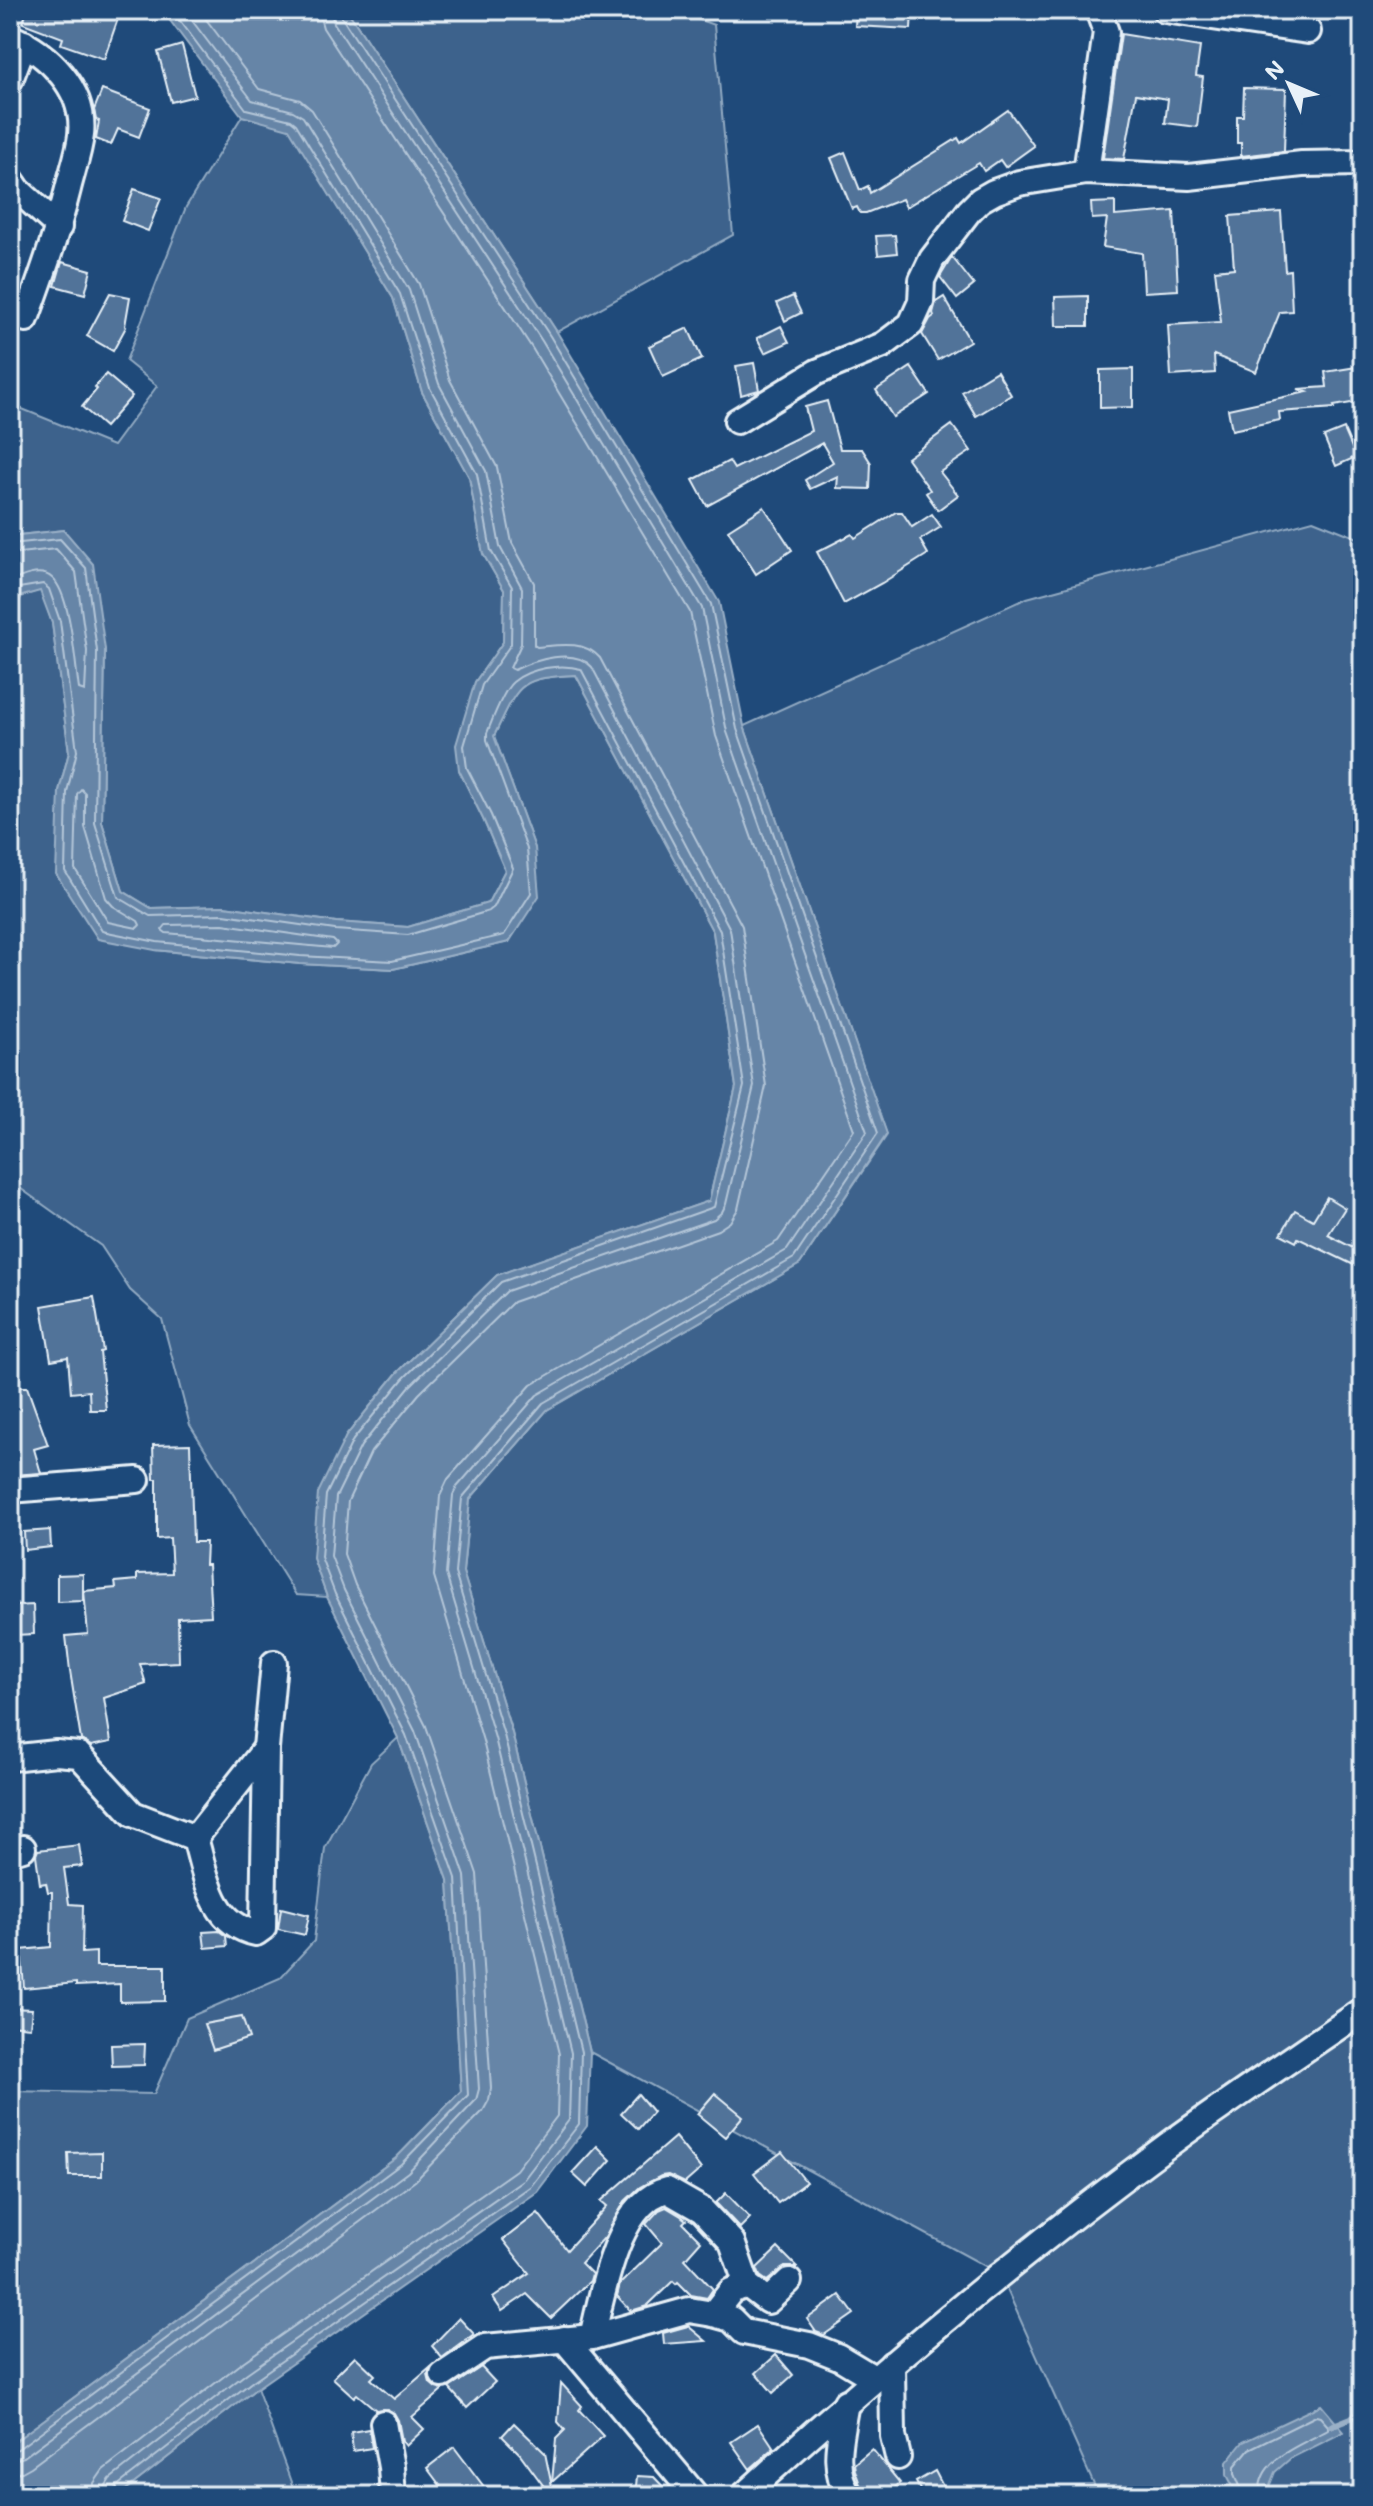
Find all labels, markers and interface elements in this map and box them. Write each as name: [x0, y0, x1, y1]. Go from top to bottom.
north arrow: [1249, 44, 1329, 124]
text: N: [1258, 54, 1290, 86]

